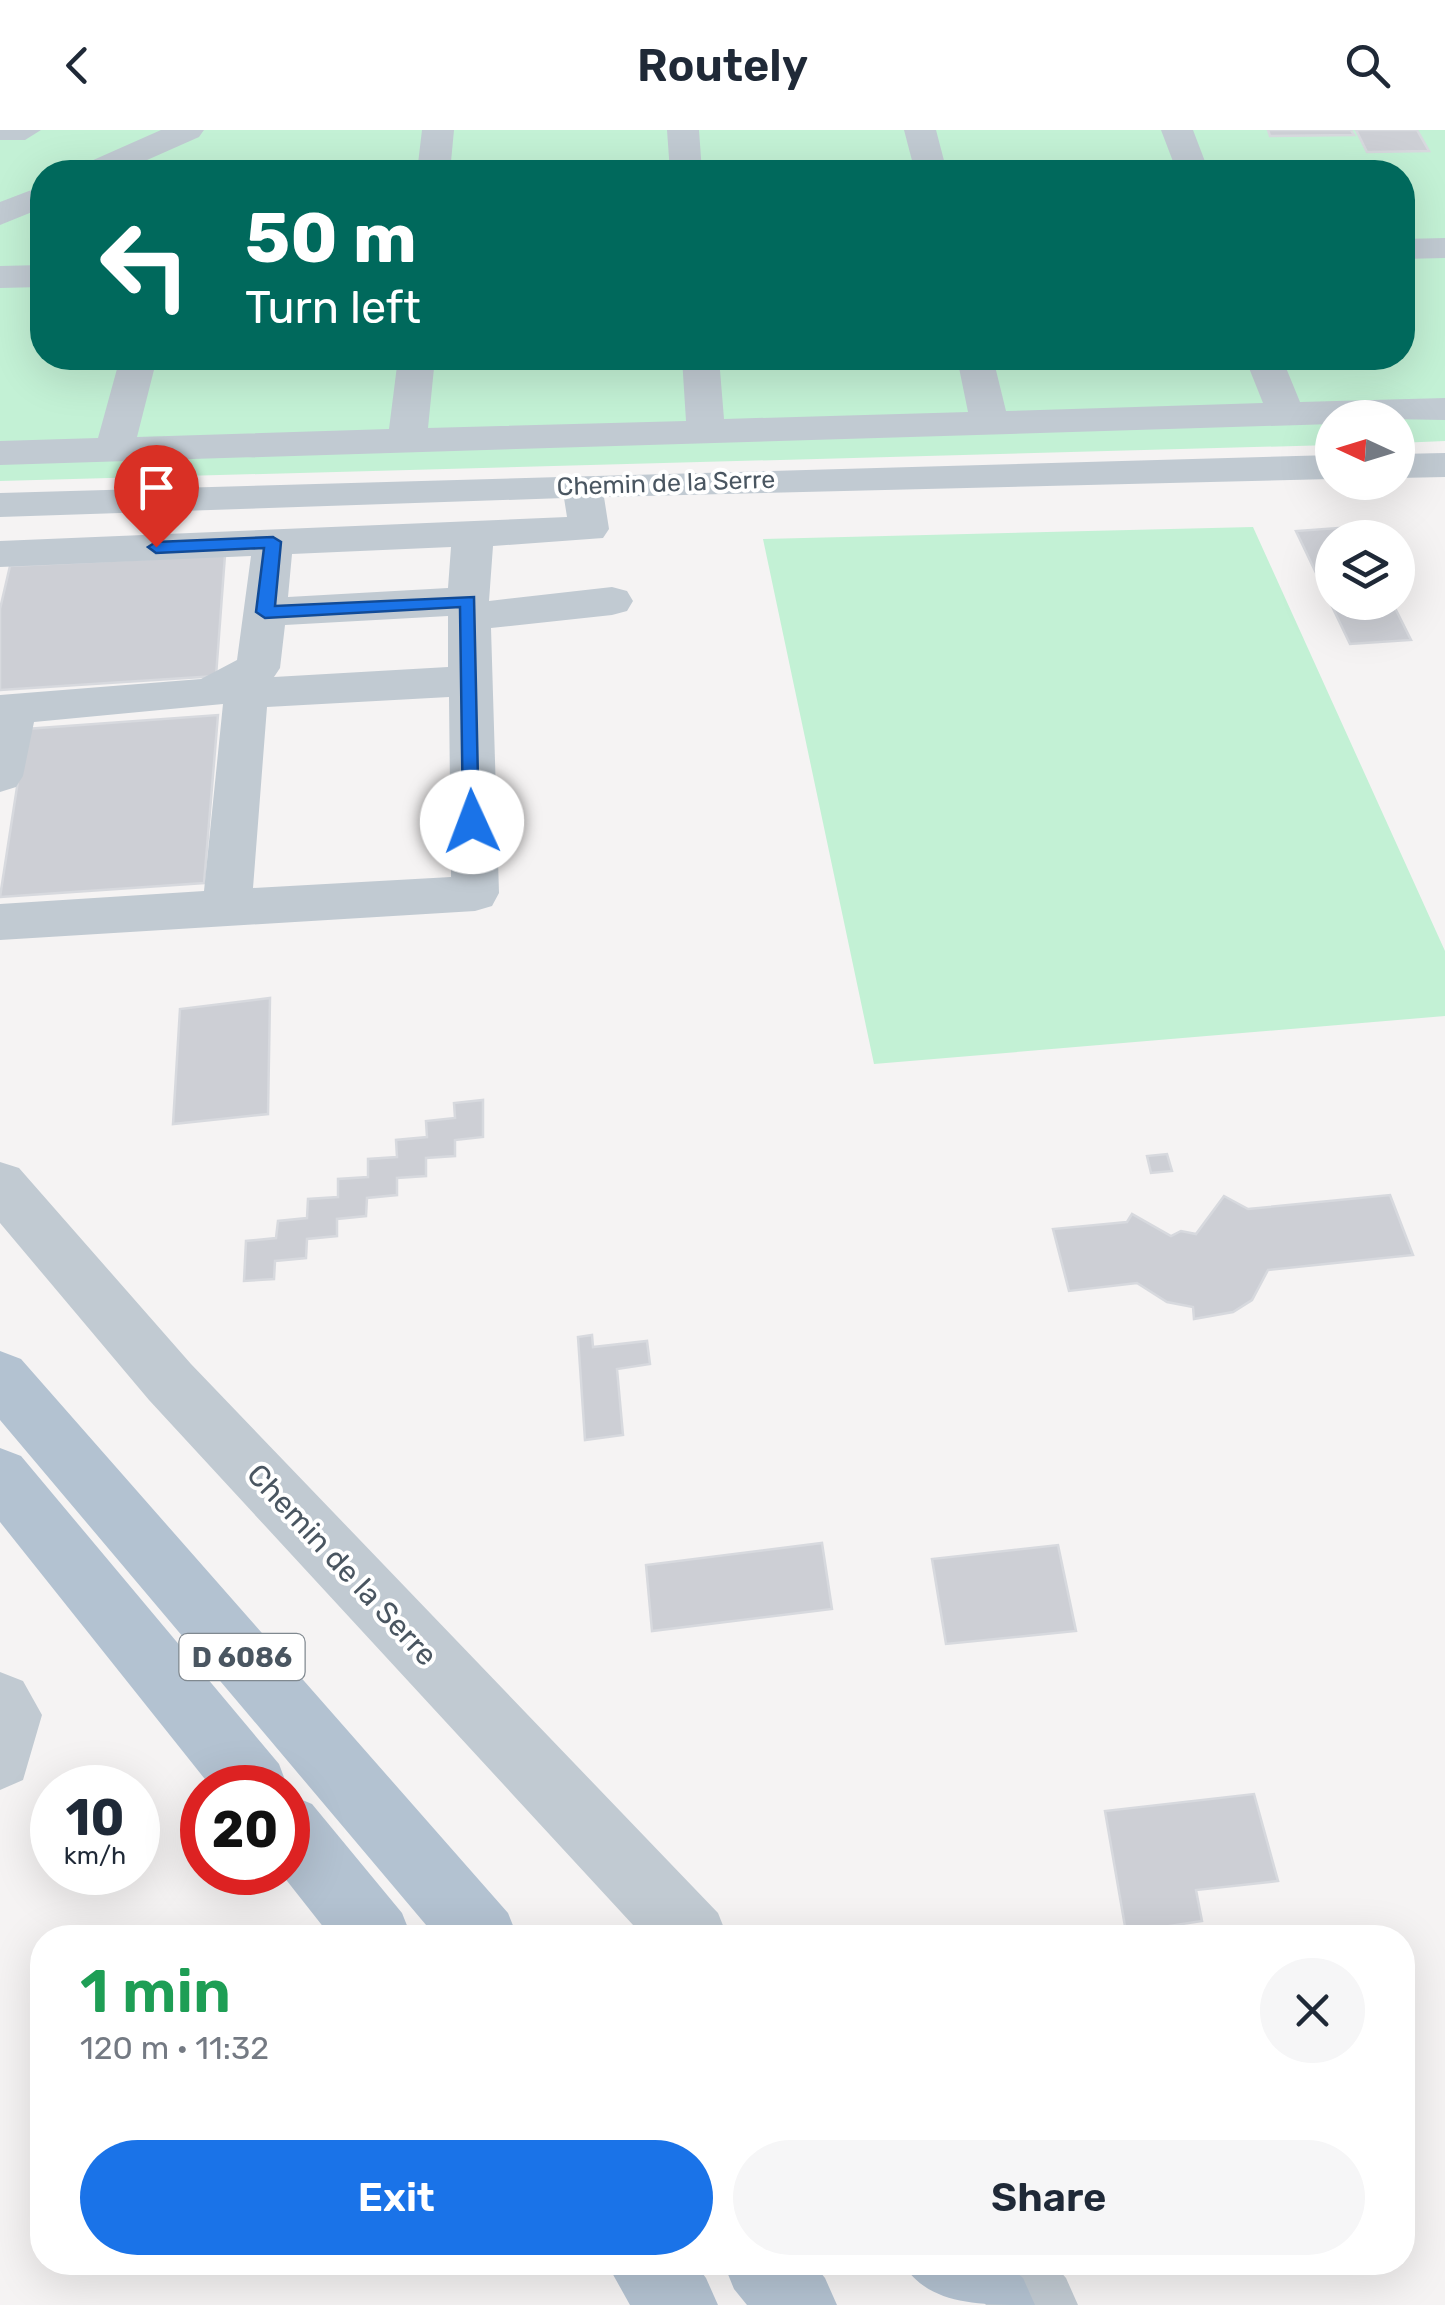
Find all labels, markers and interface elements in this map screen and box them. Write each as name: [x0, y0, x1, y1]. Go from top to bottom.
icon: back: [50, 38, 105, 93]
icon: search: [1340, 38, 1395, 93]
text: Routely: [637, 39, 808, 92]
text: 50 m: [245, 197, 417, 280]
icon: left: [80, 200, 210, 330]
text: Turn left: [245, 281, 421, 334]
north arrow: [1315, 400, 1415, 500]
map controls: [1315, 400, 1415, 620]
pin: [114, 445, 199, 548]
icon: arrive: [129, 460, 184, 515]
street label: Chemin de la Serre: [556, 465, 776, 501]
button: layers: [1315, 520, 1415, 620]
position arrow: [420, 770, 524, 874]
street label: Chemin de la Serre: [239, 1457, 445, 1673]
road number: D 6086: [180, 1634, 304, 1680]
speed limit sign: 20: [180, 1765, 310, 1895]
text: 10: [66, 1788, 124, 1848]
text: km/h: [64, 1841, 126, 1870]
text: 1 min: [80, 1956, 231, 2027]
button: close: [1260, 1958, 1365, 2063]
text: 120 m · 11:32: [80, 2029, 269, 2067]
button: Exit: [80, 2140, 713, 2255]
button: Share: [733, 2140, 1365, 2255]

